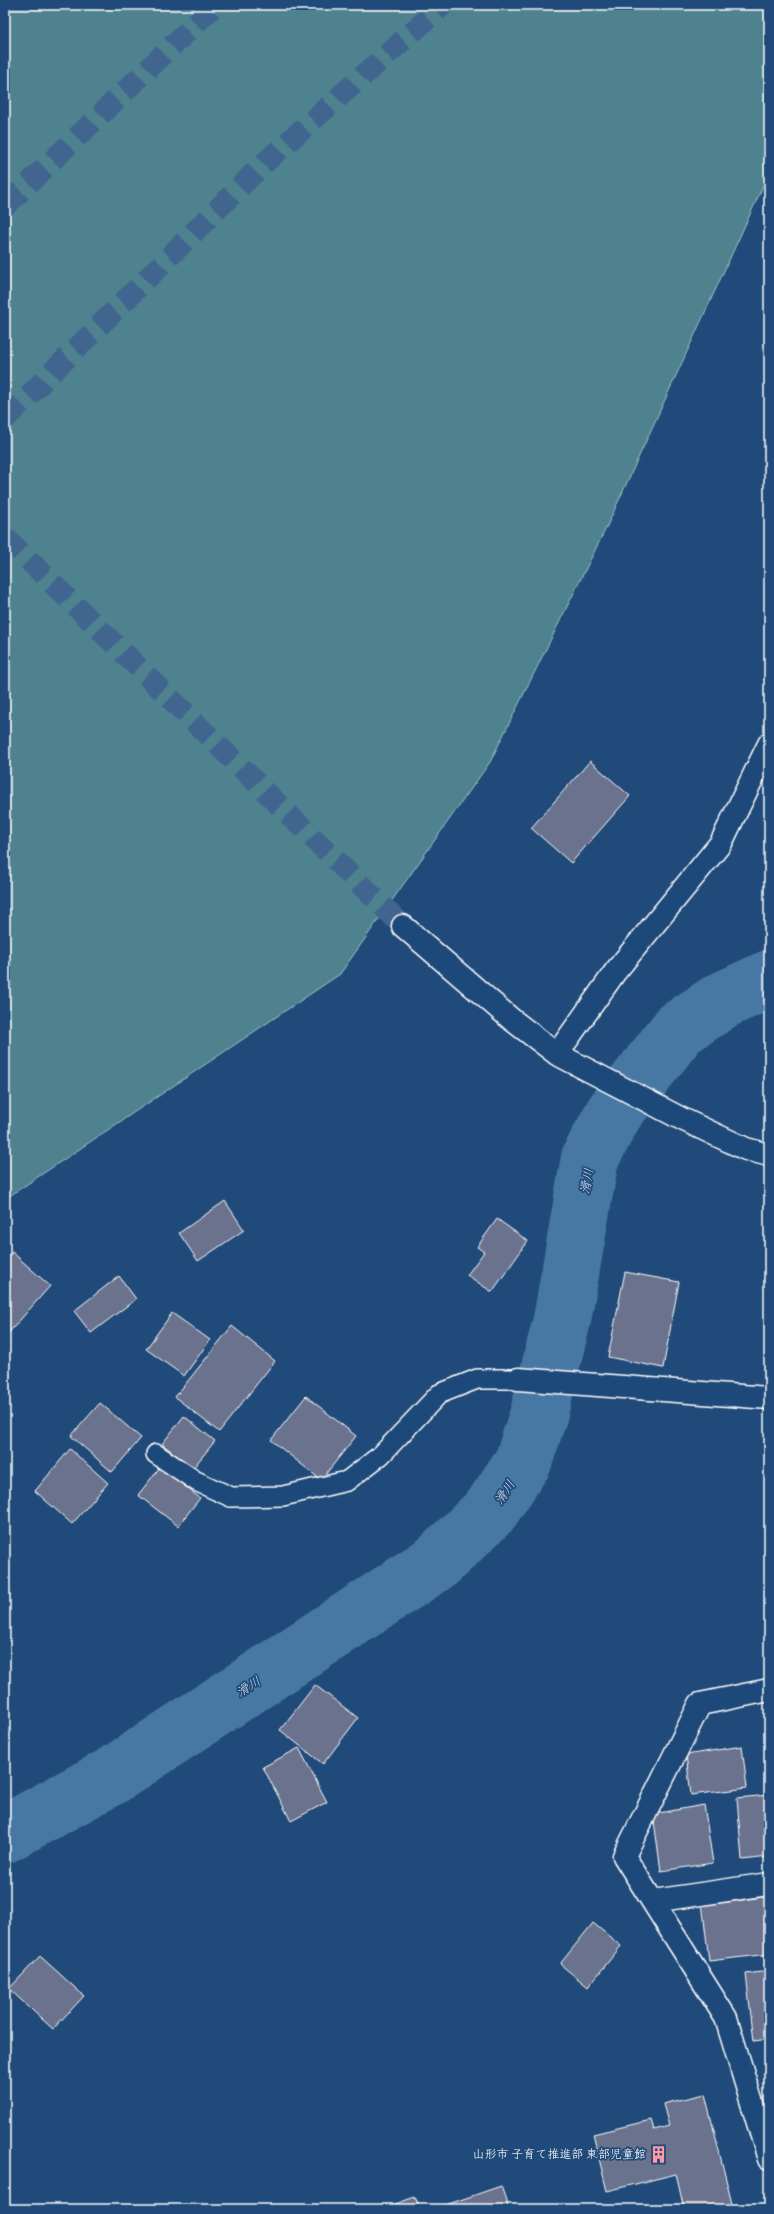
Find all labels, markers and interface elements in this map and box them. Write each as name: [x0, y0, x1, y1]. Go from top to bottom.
water label: 滑川: [575, 1167, 597, 1195]
water label: 滑川: [489, 1476, 519, 1508]
water label: 滑川: [232, 1671, 264, 1701]
building icon: 山形市 子育て推進部 東部児童館: [649, 2144, 669, 2164]
place label: 山形市 子育て推進部 東部児童館: [472, 2145, 646, 2162]

